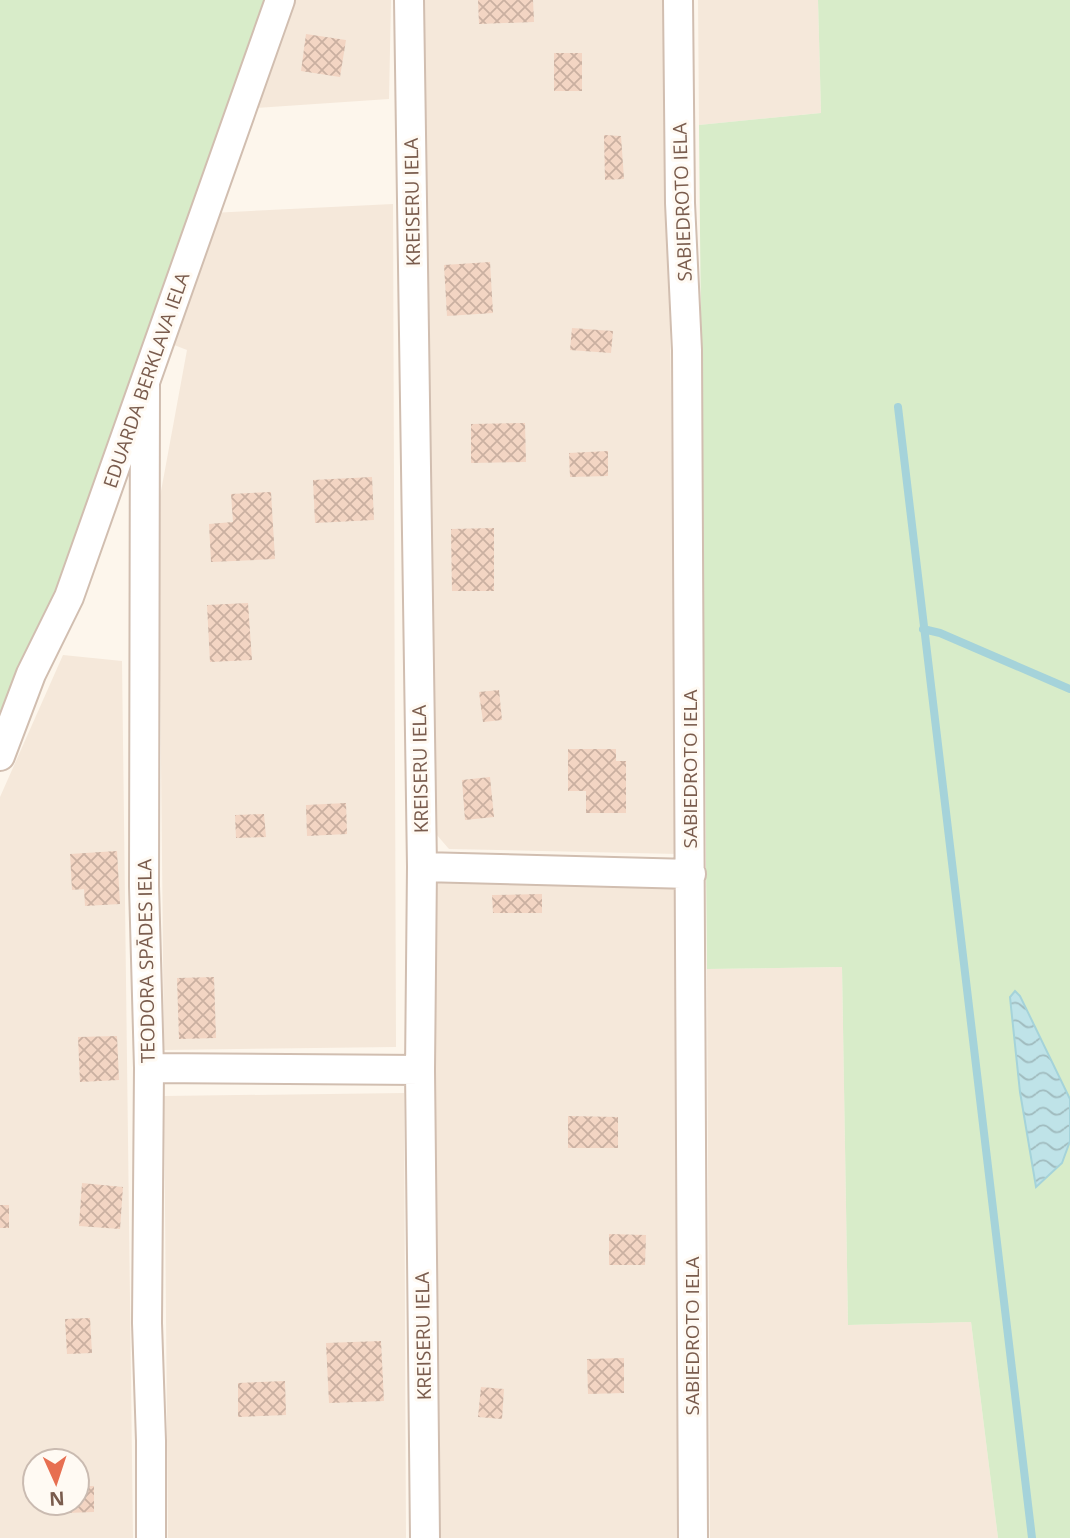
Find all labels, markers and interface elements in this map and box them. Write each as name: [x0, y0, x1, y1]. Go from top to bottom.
street label: SABIEDROTO IELA: [666, 122, 698, 282]
street label: KREISERU IELA: [398, 138, 426, 266]
street label: EDUARDA BERKLAVA IELA: [97, 269, 195, 491]
street label: SABIEDROTO IELA: [677, 690, 703, 848]
street label: KREISERU IELA: [406, 705, 434, 833]
street label: TEODORA SPĀDES IELA: [131, 859, 161, 1063]
street label: SABIEDROTO IELA: [679, 1257, 705, 1415]
street label: KREISERU IELA: [409, 1272, 437, 1400]
north arrow: [21, 1447, 91, 1517]
text: N: [48, 1486, 65, 1512]

